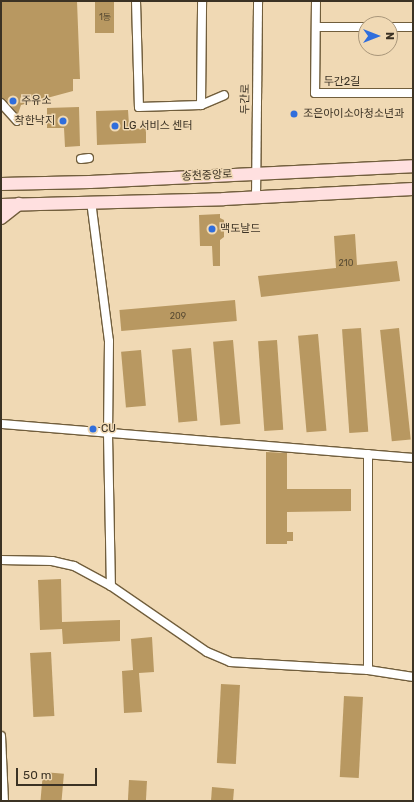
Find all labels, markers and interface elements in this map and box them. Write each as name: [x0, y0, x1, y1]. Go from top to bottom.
house number: 1동: [99, 12, 111, 22]
north arrow: [358, 16, 398, 56]
text: N: [383, 32, 396, 40]
street label: 두간2길: [324, 75, 360, 89]
street label: 두간로: [239, 84, 253, 114]
place label: 주유소: [21, 94, 51, 108]
marker: 주유소: [8, 96, 18, 106]
place label: 조은아이소아청소년과: [303, 107, 404, 121]
marker: 조은아이소아청소년과: [288, 108, 300, 120]
place label: 착한낙지: [15, 114, 55, 128]
marker: 착한낙지: [58, 116, 68, 126]
place label: LG 서비스 센터: [123, 119, 193, 133]
marker: LG 서비스 센터: [110, 121, 120, 131]
street label: 송천중앙로: [181, 168, 233, 184]
place label: 맥도날드: [220, 222, 260, 236]
marker: 맥도날드: [207, 224, 217, 234]
house number: 210: [339, 258, 353, 268]
house number: 209: [170, 311, 186, 321]
place label: CU: [101, 422, 116, 436]
marker: CU: [88, 424, 98, 434]
scale bar: [18, 760, 99, 786]
text: 50 m: [23, 768, 51, 782]

